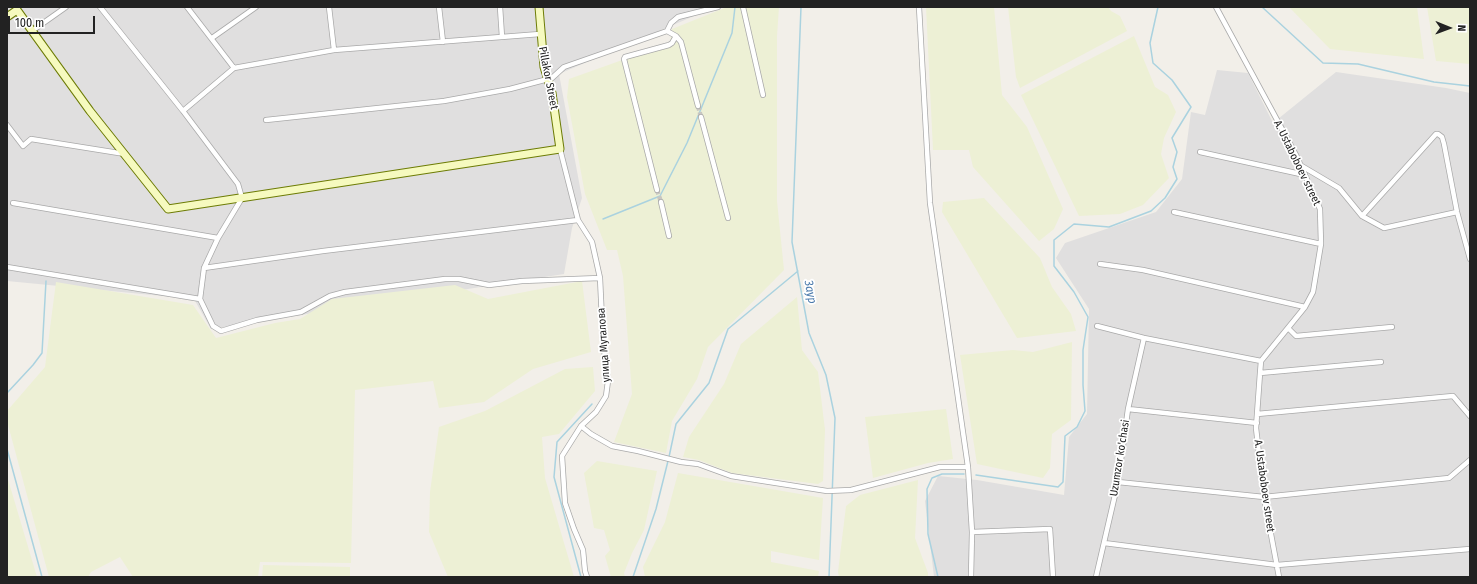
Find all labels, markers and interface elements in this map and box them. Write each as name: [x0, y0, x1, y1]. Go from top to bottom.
scale bar: [10, 8, 97, 34]
north arrow: [1429, 8, 1469, 48]
text: 100 m: [15, 16, 44, 30]
text: N: [1455, 25, 1468, 32]
street label: Pillakor Street: [535, 45, 561, 111]
street label: A. Ustaboboev street: [1271, 118, 1323, 208]
water label: Заур: [801, 279, 819, 305]
street label: улица Муталова: [595, 307, 613, 383]
street label: Uzumzor ko'chasi: [1107, 419, 1133, 497]
street label: A. Ustaboboev street: [1251, 439, 1277, 533]

